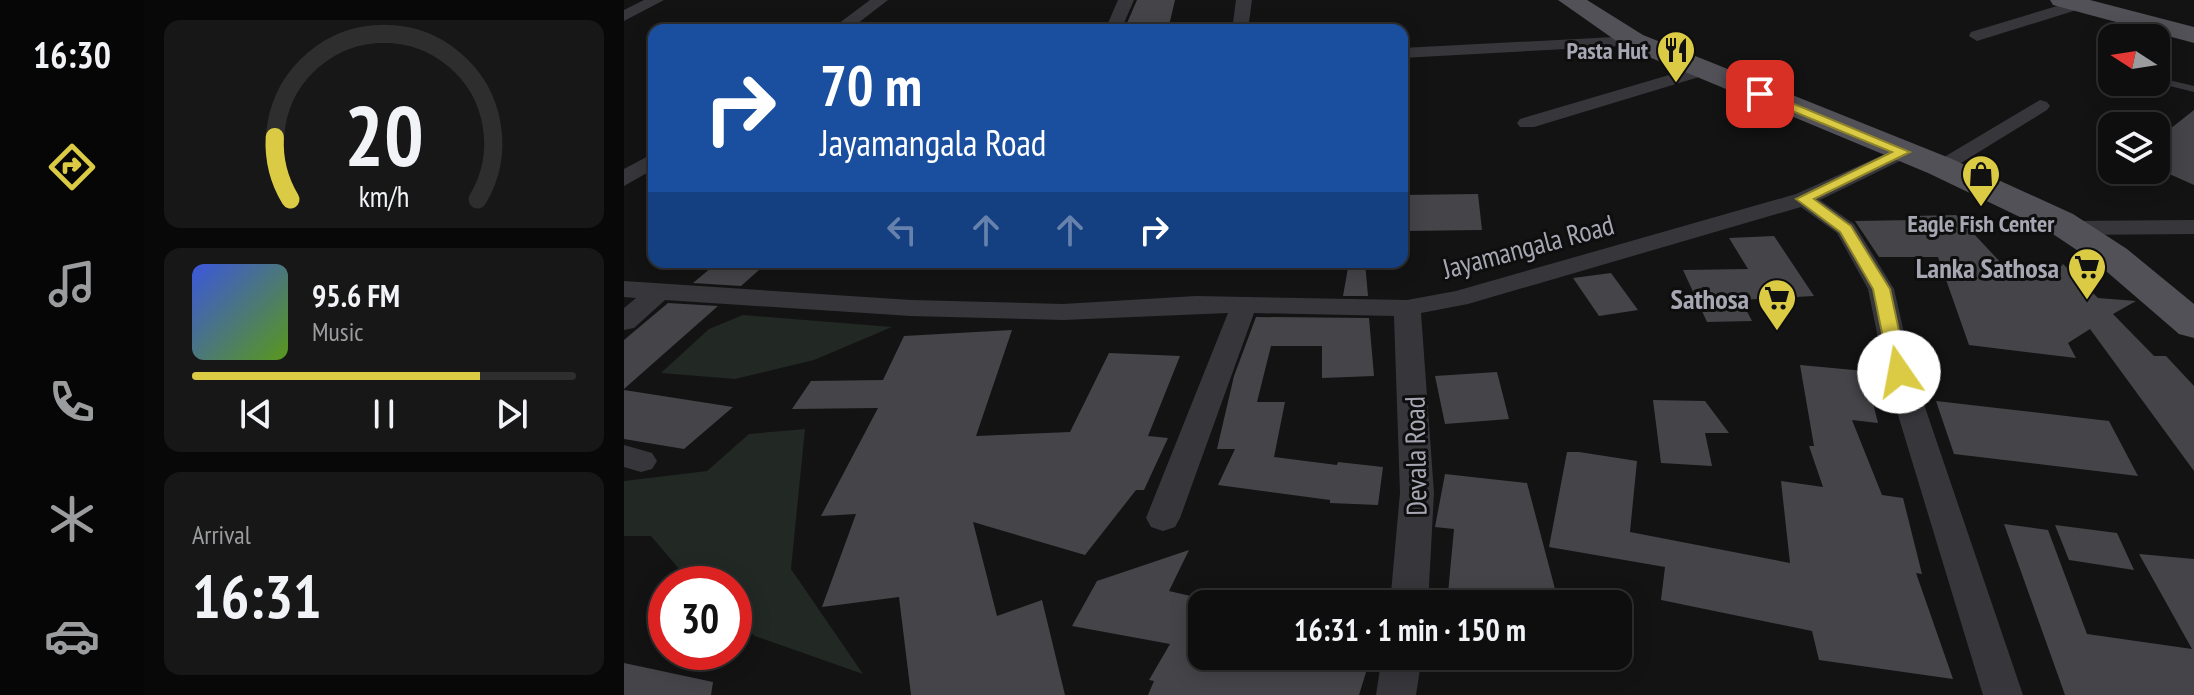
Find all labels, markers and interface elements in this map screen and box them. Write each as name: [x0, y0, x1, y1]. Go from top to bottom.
north arrow: [2098, 24, 2170, 96]
map controls: [2098, 24, 2170, 184]
restaurant icon: Pasta Hut: [1655, 29, 1697, 84]
text: 16:30: [33, 31, 111, 78]
place label: Pasta Hut: [1566, 35, 1648, 66]
text: 70 m: [820, 49, 922, 121]
icon: right: [688, 56, 792, 160]
pin: [1726, 60, 1794, 128]
icon: arrive: [1738, 72, 1782, 116]
text: 20: [344, 81, 424, 189]
button: layers: [2098, 112, 2170, 184]
text: Jayamangala Road: [820, 119, 1046, 166]
icon: directions: [44, 139, 100, 195]
shop icon: Eagle Fish Center: [1960, 153, 2002, 208]
text: km/h: [359, 178, 409, 215]
street label: Jayamangala Road: [1437, 205, 1618, 287]
icon: left: [880, 208, 924, 252]
icon: ahead: [964, 208, 1008, 252]
icon: ahead: [1048, 208, 1092, 252]
icon: right: [1132, 208, 1176, 252]
place label: Eagle Fish Center: [1908, 208, 2055, 239]
supermarket icon: Lanka Sathosa: [2066, 246, 2108, 301]
place label: Lanka Sathosa: [1916, 249, 2059, 286]
icon: music: [44, 256, 100, 312]
text: 95.6 FM: [312, 276, 400, 315]
supermarket icon: Sathosa: [1756, 277, 1798, 332]
place label: Sathosa: [1671, 280, 1749, 317]
text: Music: [312, 315, 364, 348]
position arrow: [1857, 330, 1941, 414]
icon: phone: [44, 374, 100, 430]
icon: previous: [234, 392, 278, 436]
icon: pause: [362, 392, 406, 436]
icon: next: [490, 392, 534, 436]
street label: Devala Road: [1395, 396, 1435, 516]
icon: climate: [44, 491, 100, 547]
text: Arrival: [192, 518, 251, 551]
text: 16:31: [192, 557, 322, 635]
speed limit sign: 30: [648, 566, 752, 670]
icon: car: [44, 608, 100, 664]
text: 16:31 · 1 min · 150 m: [1294, 610, 1526, 649]

